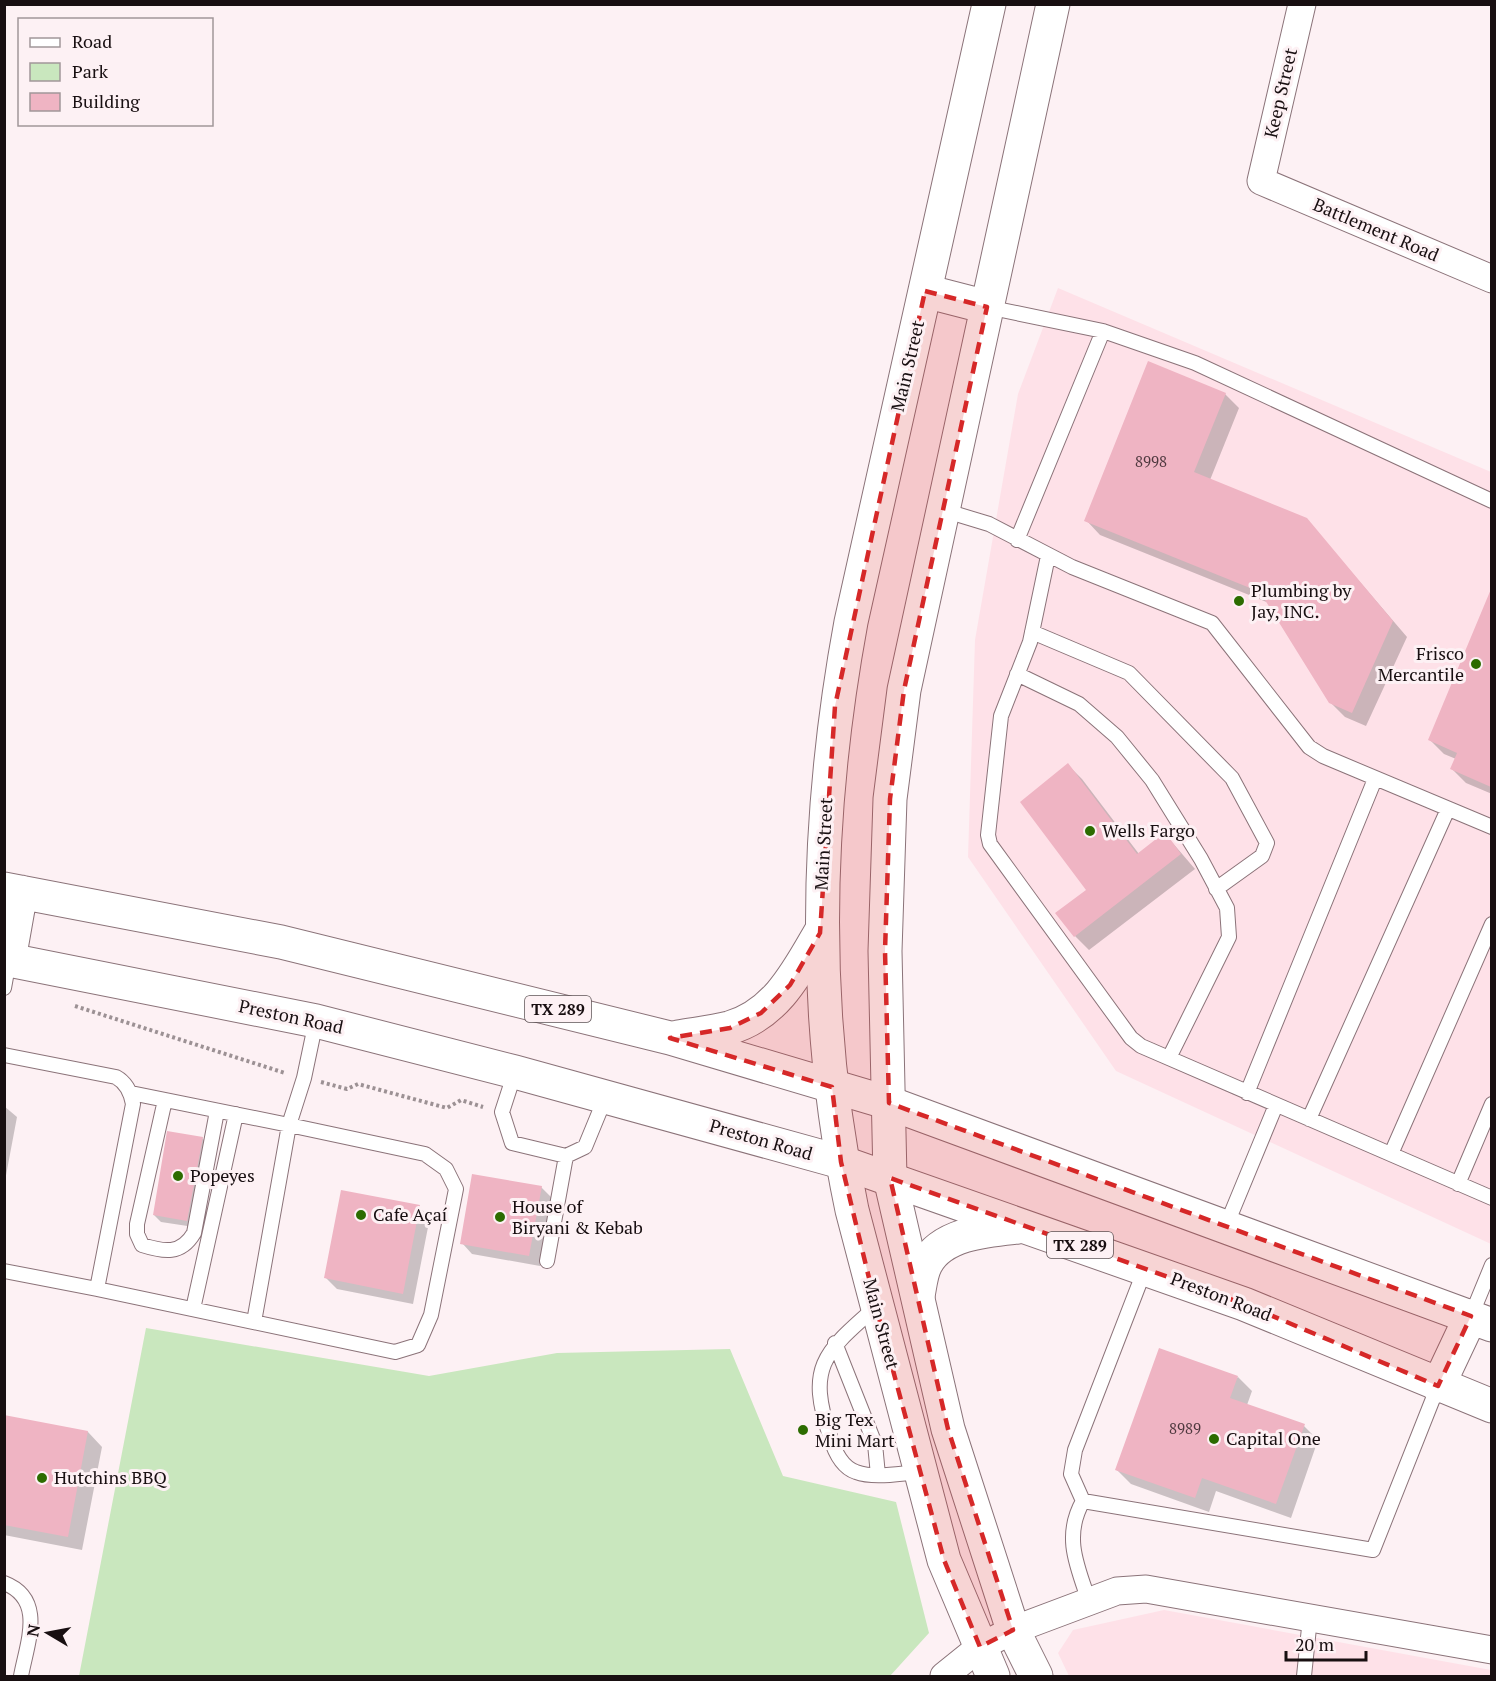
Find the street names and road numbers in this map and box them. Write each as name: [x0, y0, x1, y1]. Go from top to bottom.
street label: Keep Street: [1258, 45, 1302, 140]
street label: Battlement Road: [1310, 192, 1443, 266]
street label: Main Street: [885, 317, 929, 414]
street label: Main Street: [809, 796, 837, 891]
street label: Preston Road: [237, 993, 346, 1039]
road number: TX 289: [525, 996, 591, 1022]
street label: Preston Road: [707, 1113, 816, 1165]
road number: TX 289: [1047, 1232, 1113, 1258]
street label: Preston Road: [1167, 1266, 1275, 1326]
street label: Main Street: [858, 1276, 906, 1372]

